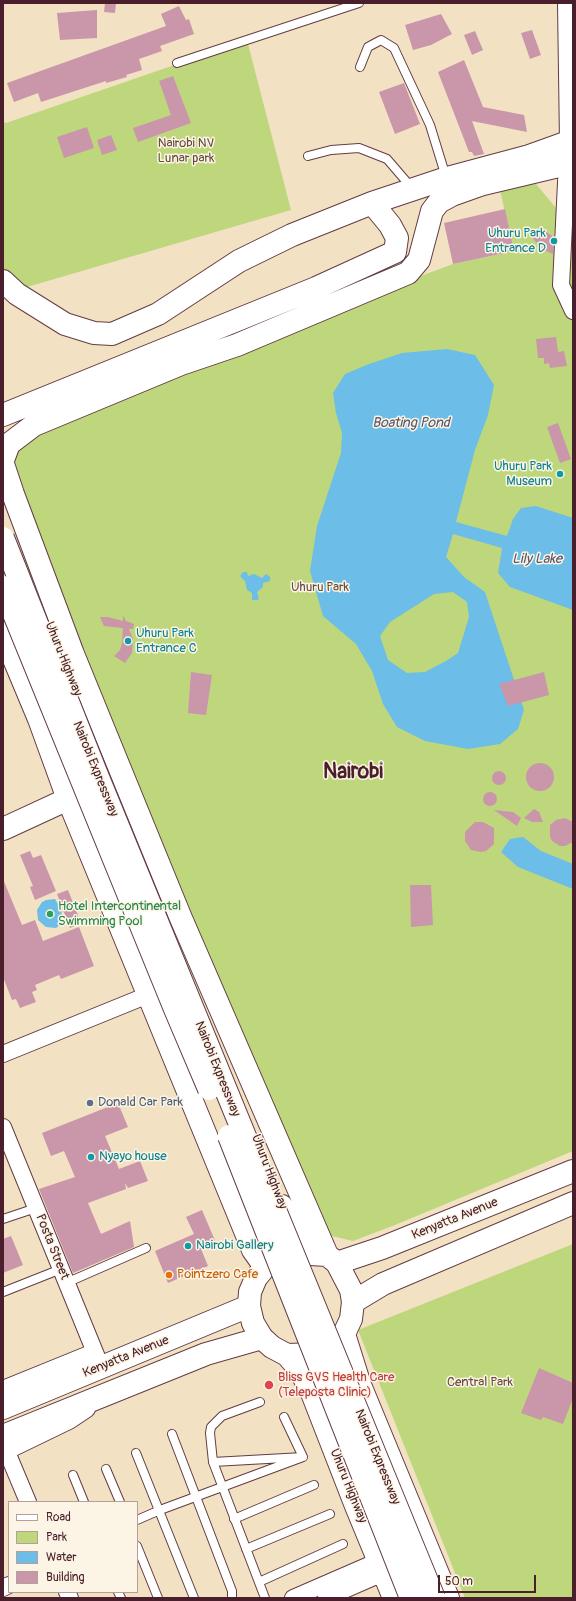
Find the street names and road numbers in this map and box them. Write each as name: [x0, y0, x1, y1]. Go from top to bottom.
street label: Uhuru Highway: [41, 619, 85, 699]
street label: Nairobi Expressway: [69, 719, 121, 819]
street label: Nairobi Expressway: [191, 1019, 243, 1119]
street label: Uhuru Highway: [248, 1132, 290, 1212]
street label: Kenyatta Avenue: [410, 1195, 500, 1243]
street label: Posta Street: [32, 1212, 72, 1282]
street label: Kenyatta Avenue: [81, 1333, 171, 1381]
street label: Nairobi Expressway: [351, 1407, 403, 1507]
street label: Uhuru Highway: [326, 1446, 370, 1526]

